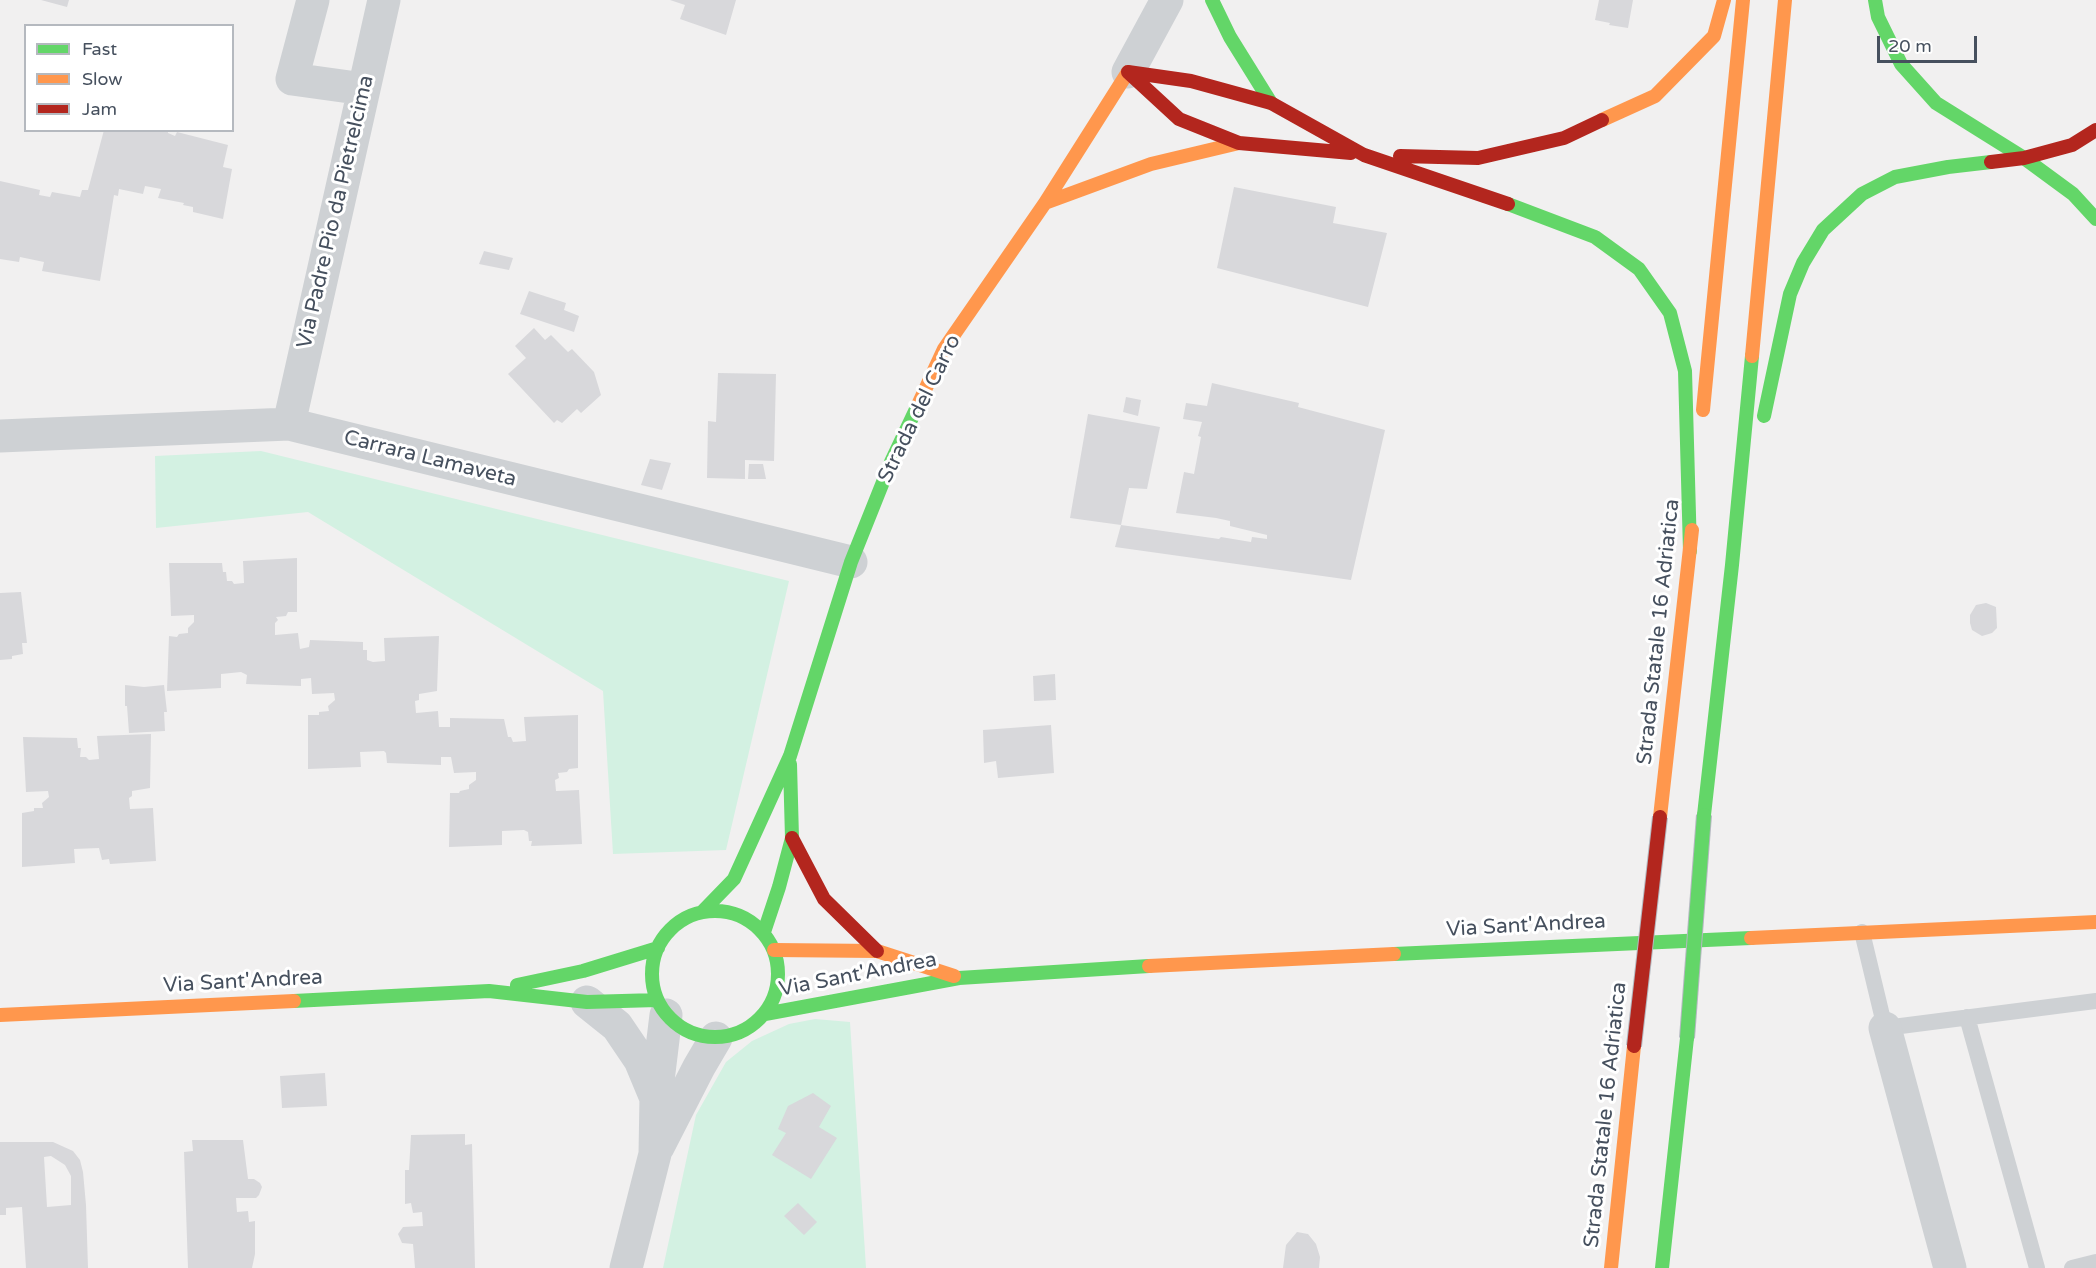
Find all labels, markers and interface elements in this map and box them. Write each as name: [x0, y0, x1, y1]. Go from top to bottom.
legend: [24, 24, 234, 132]
scale bar: [1880, 24, 1980, 62]
text: 20 m: [1888, 35, 1932, 57]
text: Fast: [82, 38, 117, 60]
text: Slow: [82, 68, 123, 90]
street label: Via Padre Pio da Pietrelcima: [292, 73, 380, 351]
text: Jam: [82, 98, 117, 120]
street label: Strada del Carro: [873, 331, 967, 487]
street label: Carrara Lamaveta: [341, 425, 519, 493]
street label: Strada Statale 16 Adriatica: [1633, 498, 1685, 766]
street label: Via Sant'Andrea: [1446, 909, 1606, 943]
street label: Via Sant'Andrea: [777, 947, 939, 1003]
street label: Via Sant'Andrea: [163, 965, 323, 999]
street label: Strada Statale 16 Adriatica: [1580, 981, 1632, 1249]

